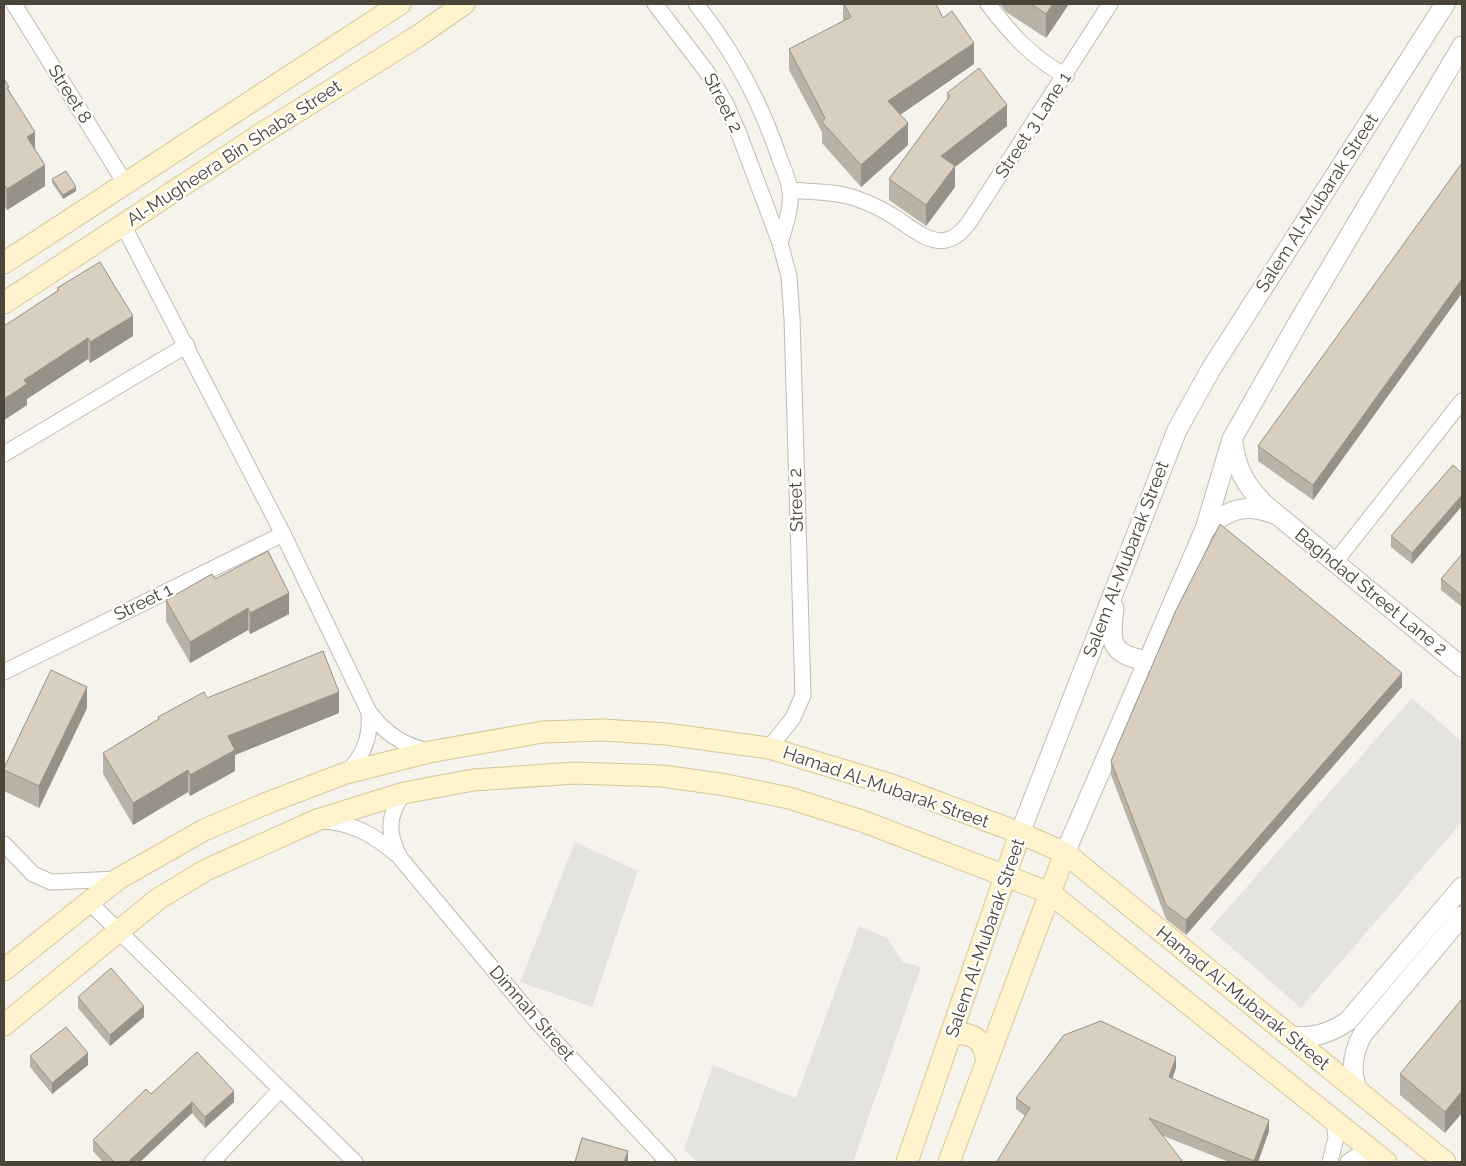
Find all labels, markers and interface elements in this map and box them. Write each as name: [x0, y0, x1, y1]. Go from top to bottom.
street label: Street 8: [44, 61, 97, 127]
street label: Street 3 Lane 1: [990, 67, 1075, 182]
street label: Street 2: [700, 70, 747, 136]
street label: Al-Mugheera Bin Shaba Street: [122, 75, 345, 230]
street label: Salem Al-Mubarak Street: [1251, 110, 1382, 296]
street label: Salem Al-Mubarak Street: [1078, 458, 1173, 660]
street label: Street 2: [784, 468, 807, 532]
street label: Baghdad Street Lane 2: [1291, 524, 1452, 660]
street label: Street 1: [110, 578, 176, 625]
street label: Hamad Al-Mubarak Street: [780, 741, 992, 832]
street label: Salem Al-Mubarak Street: [941, 836, 1028, 1040]
street label: Hamad Al-Mubarak Street: [1153, 921, 1334, 1074]
street label: Dimnah Street: [486, 961, 579, 1064]

